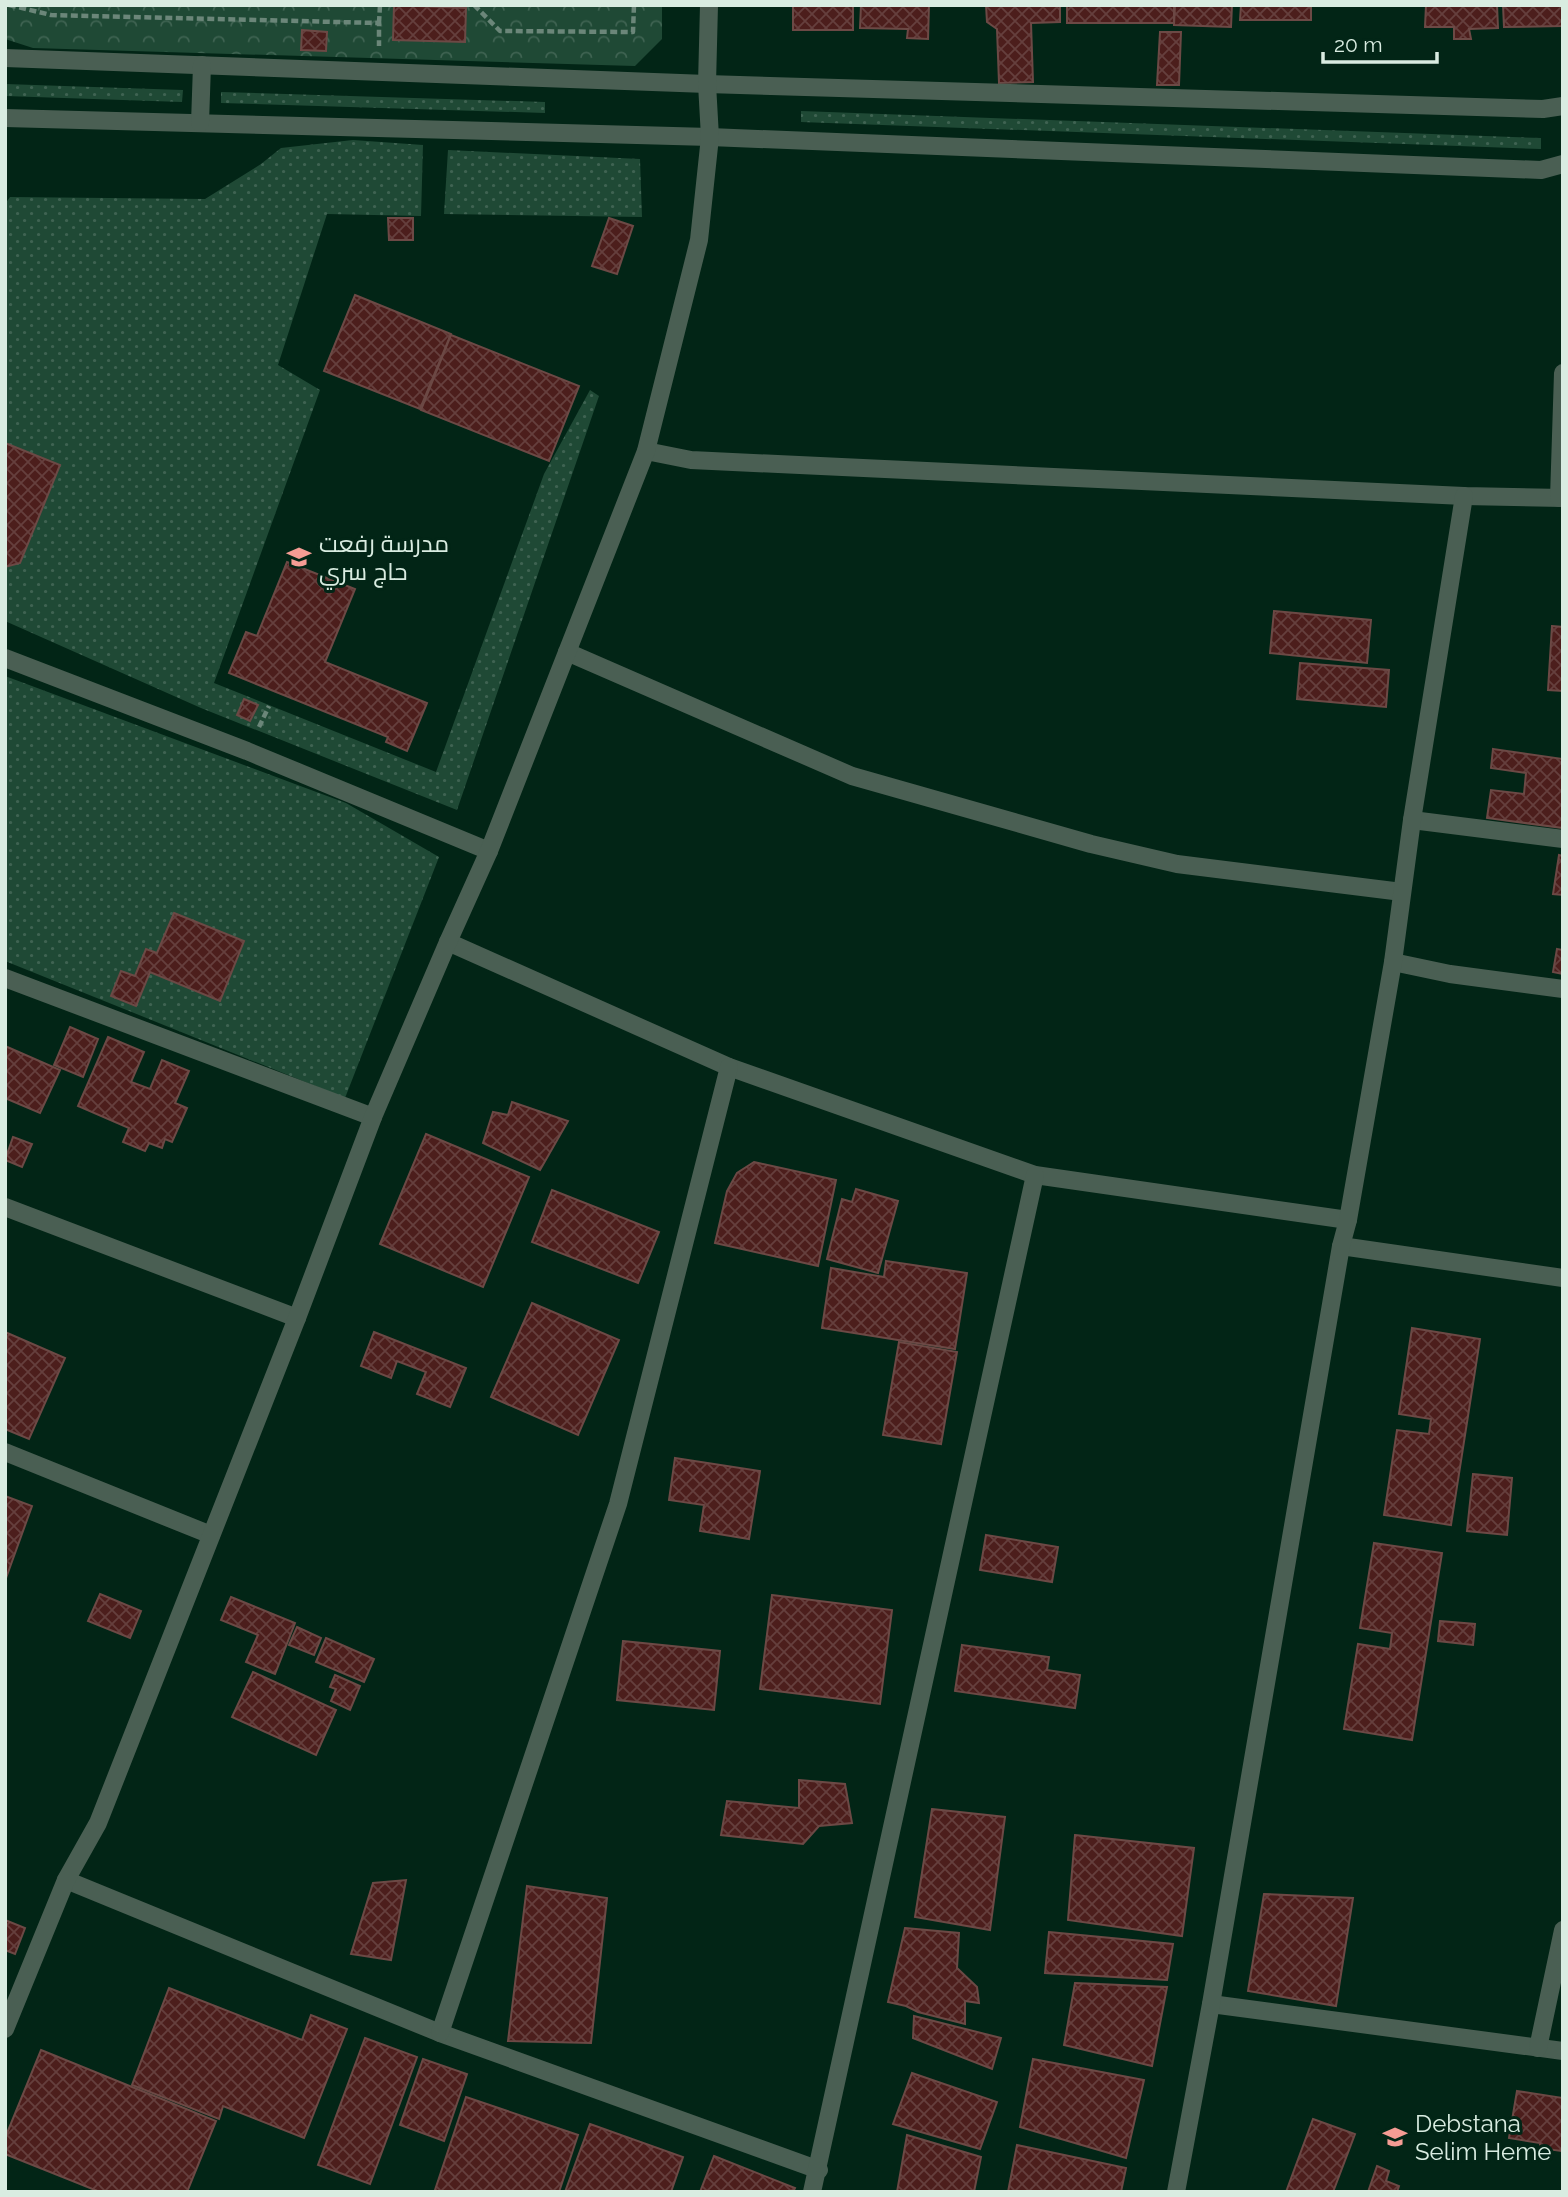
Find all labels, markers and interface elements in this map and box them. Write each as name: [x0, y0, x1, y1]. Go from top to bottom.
scale bar: [1323, 21, 1437, 65]
text: 20 m: [1334, 32, 1382, 57]
place label: مدرسة رفعت حاج سري: [319, 529, 449, 590]
school or university icon: مدرسة رفعت حاج سري: [285, 543, 313, 571]
place label: Debstana Selim Heme: [1415, 2109, 1551, 2166]
school or university icon: Debstana Selim Heme: [1381, 2123, 1409, 2151]

